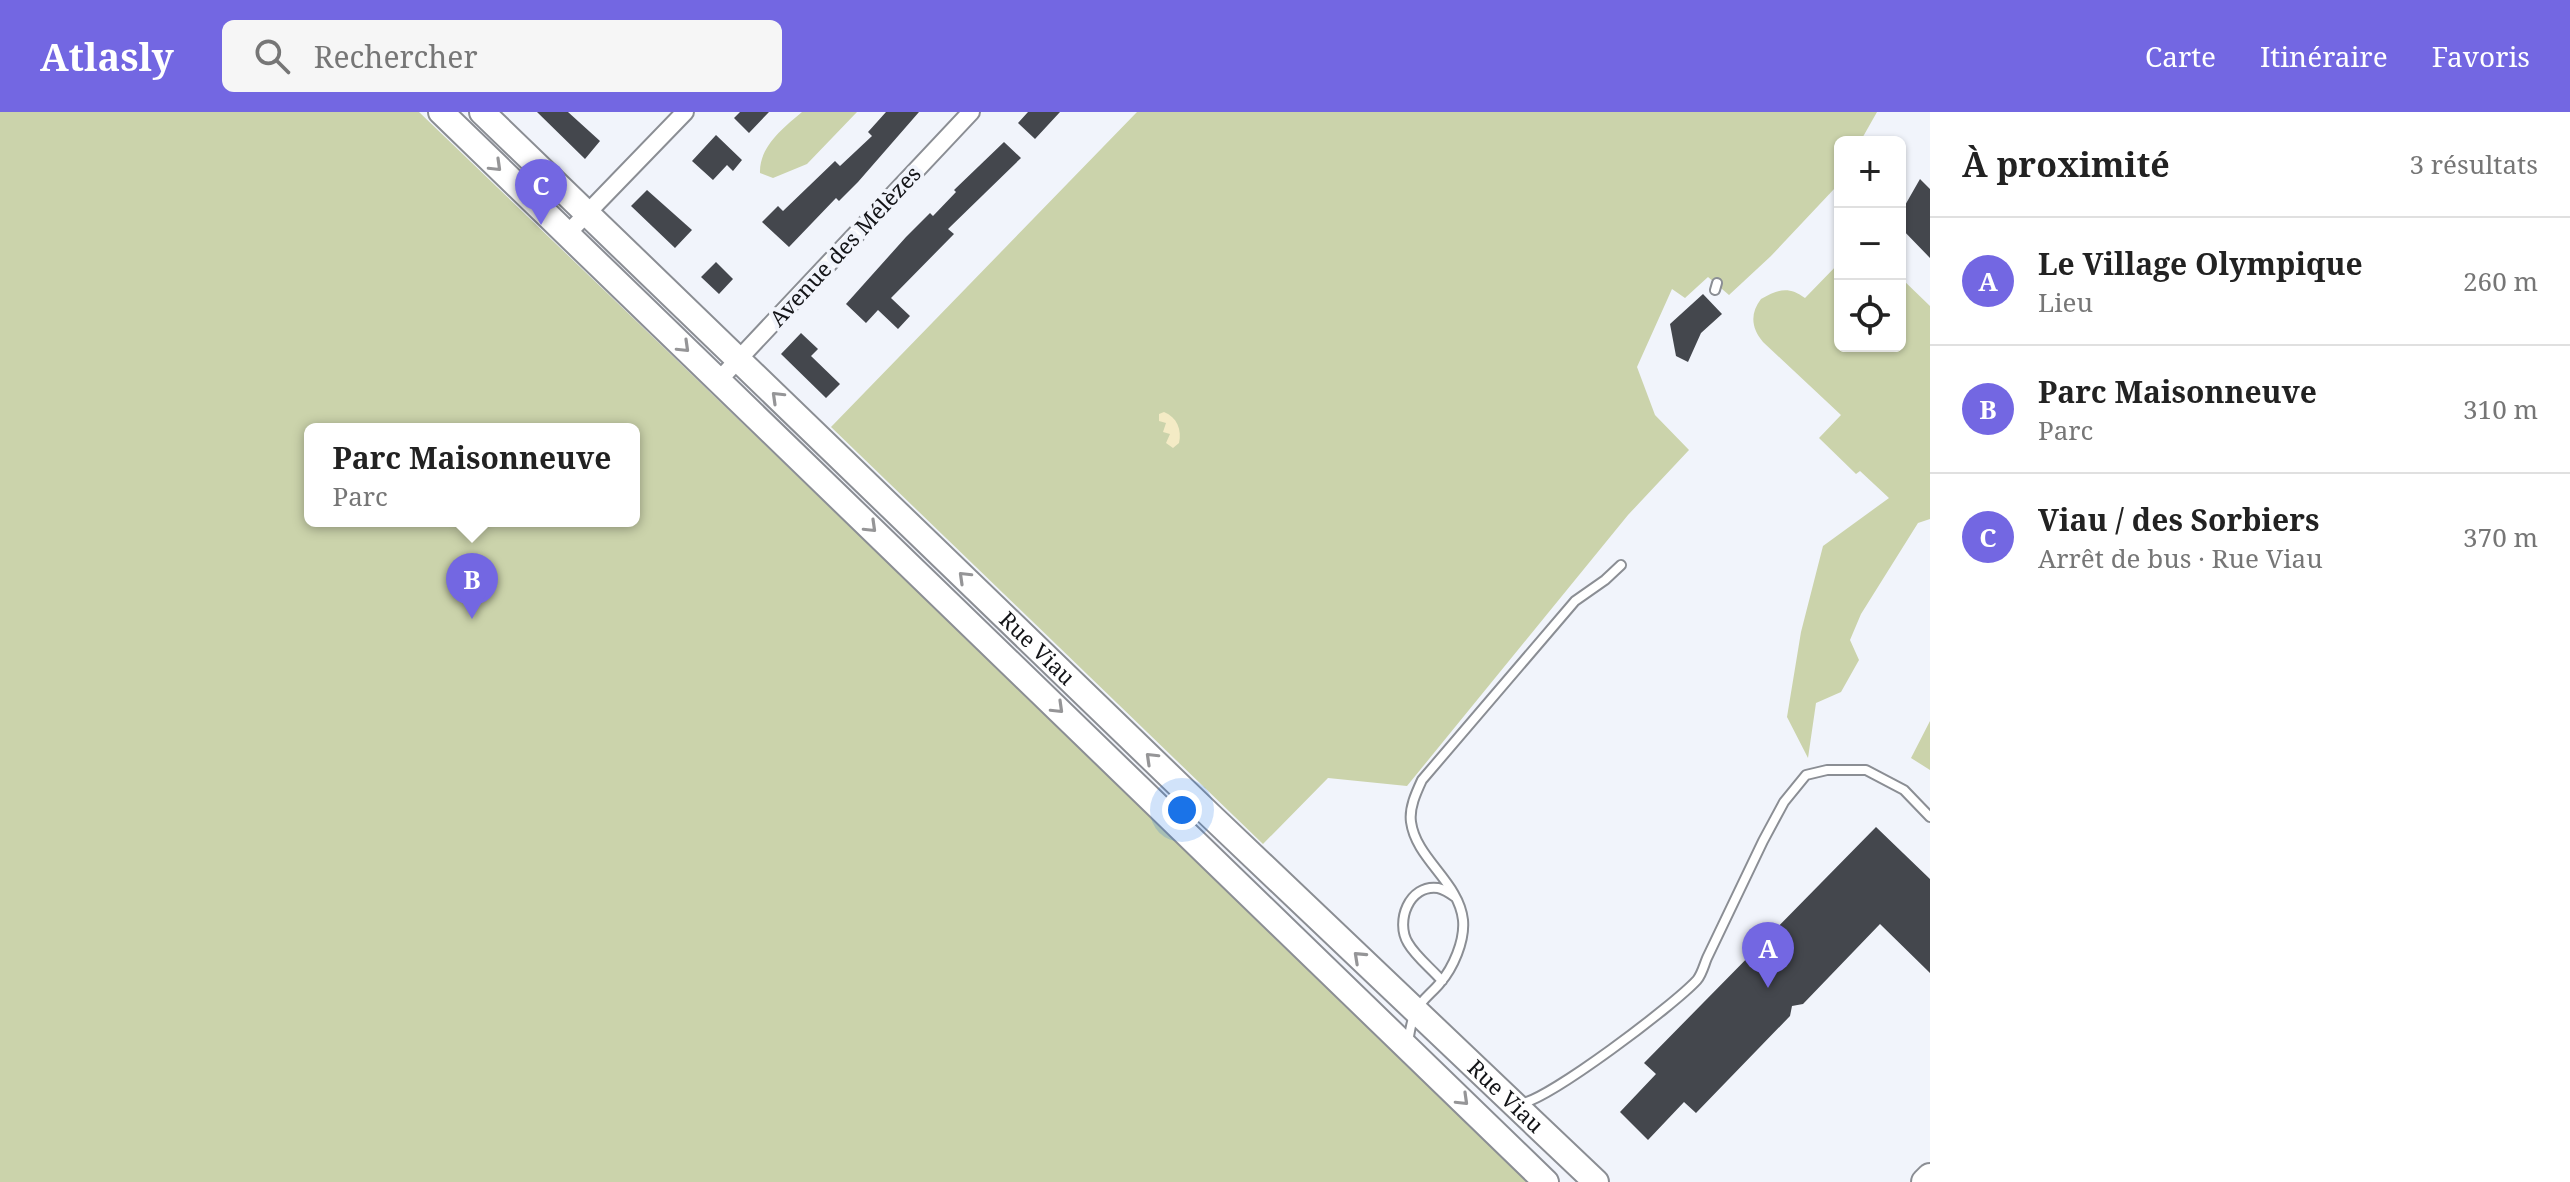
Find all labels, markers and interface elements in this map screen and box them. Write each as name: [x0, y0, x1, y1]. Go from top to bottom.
search box: [222, 20, 782, 92]
text: Atlasly: [40, 30, 174, 82]
icon: search: [250, 34, 294, 78]
text: Rechercher: [314, 36, 478, 77]
text: Carte: [2145, 37, 2216, 75]
text: Itinéraire: [2260, 37, 2388, 75]
text: Favoris: [2432, 37, 2530, 75]
map controls: [1834, 136, 1906, 352]
button: +: [1834, 136, 1906, 208]
text: À proximité: [1962, 141, 2170, 187]
text: 3 résultats: [2410, 146, 2538, 182]
one-way arrow: [487, 157, 501, 172]
pin: C: [515, 159, 567, 225]
street label: Avenue des Mélèzes: [762, 159, 927, 332]
button: −: [1834, 208, 1906, 280]
text: Le Village Olympique: [2038, 243, 2363, 284]
text: A: [1978, 263, 1998, 299]
text: 260 m: [2463, 263, 2538, 299]
button: locate: [1834, 280, 1906, 352]
text: Lieu: [2038, 284, 2093, 320]
one-way arrow: [675, 337, 689, 352]
text: Parc Maisonneuve: [2038, 371, 2317, 412]
one-way arrow: [772, 391, 786, 406]
text: B: [1979, 391, 1997, 427]
text: 310 m: [2463, 391, 2538, 427]
text: Parc: [2038, 412, 2093, 448]
popup: [304, 423, 640, 527]
text: Parc Maisonneuve: [333, 437, 611, 478]
text: Parc: [333, 478, 388, 514]
text: Viau / des Sorbiers: [2038, 499, 2319, 540]
one-way arrow: [862, 518, 876, 532]
text: C: [1979, 519, 1997, 555]
text: 370 m: [2463, 519, 2538, 555]
text: Arrêt de bus · Rue Viau: [2038, 540, 2323, 576]
pin: B: [446, 553, 498, 619]
one-way arrow: [959, 572, 973, 587]
street label: Rue Viau: [994, 604, 1082, 691]
one-way arrow: [1049, 699, 1063, 713]
one-way arrow: [1146, 753, 1160, 767]
your location: [1162, 790, 1202, 830]
pin: A: [1742, 922, 1794, 988]
one-way arrow: [1354, 952, 1368, 966]
street label: Rue Viau: [1462, 1052, 1551, 1139]
one-way arrow: [1454, 1091, 1468, 1106]

